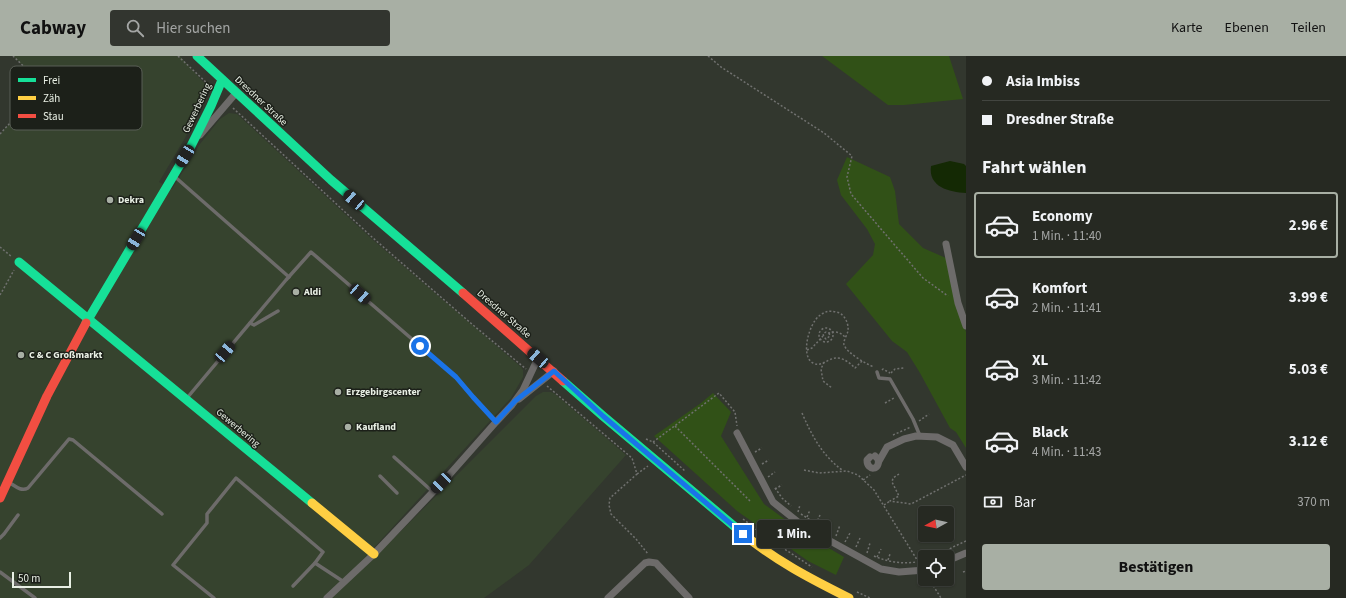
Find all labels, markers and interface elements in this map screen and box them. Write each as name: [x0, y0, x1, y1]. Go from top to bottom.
search box: [110, 10, 390, 46]
text: Cabway: [20, 15, 86, 42]
icon: search: [124, 17, 146, 39]
text: Hier suchen: [156, 18, 231, 39]
text: Karte: [1171, 18, 1203, 38]
text: Ebenen: [1225, 18, 1269, 38]
text: Teilen: [1291, 18, 1326, 38]
legend: [10, 66, 142, 130]
text: Asia Imbiss: [1006, 71, 1080, 92]
text: Frei: [43, 73, 60, 88]
street label: Dresdner Straße: [232, 73, 291, 129]
street label: Gewerbering: [179, 81, 215, 135]
text: Zäh: [43, 91, 60, 106]
text: Stau: [43, 109, 64, 124]
text: Dresdner Straße: [1006, 109, 1114, 130]
car: [174, 143, 196, 169]
text: Fahrt wählen: [982, 155, 1087, 180]
car: [341, 188, 367, 212]
place label: Dekra: [118, 193, 144, 207]
marker: Dekra: [105, 195, 115, 205]
text: Economy: [1032, 206, 1093, 227]
icon: car: [984, 207, 1020, 243]
text: 2.96 €: [1289, 215, 1328, 236]
car: [125, 226, 147, 252]
text: 1 Min. · 11:40: [1032, 227, 1102, 245]
text: Komfort: [1032, 278, 1087, 299]
icon: car: [984, 279, 1020, 315]
car: [347, 282, 373, 306]
place label: Aldi: [303, 285, 321, 299]
marker: Aldi: [291, 287, 301, 297]
street label: Dresdner Straße: [474, 287, 534, 341]
text: 3.99 €: [1289, 287, 1328, 308]
text: 2 Min. · 11:41: [1032, 299, 1102, 317]
route start: [411, 337, 429, 355]
car: [213, 339, 237, 365]
car: [525, 346, 551, 370]
place label: C & C Großmarkt: [29, 348, 102, 362]
marker: C & C Großmarkt: [16, 350, 26, 360]
text: XL: [1032, 350, 1048, 371]
icon: car: [984, 351, 1020, 387]
text: 5.03 €: [1289, 359, 1328, 380]
text: 3 Min. · 11:42: [1032, 371, 1102, 389]
place label: Erzgebirgscenter: [346, 385, 421, 399]
marker: Erzgebirgscenter: [333, 387, 343, 397]
street label: Gewerbering: [213, 405, 263, 451]
place label: Kaufland: [356, 420, 396, 434]
marker: Kaufland: [343, 422, 353, 432]
text: Black: [1032, 422, 1069, 443]
icon: car: [984, 423, 1020, 459]
text: 3.12 €: [1289, 431, 1328, 452]
text: 4 Min. · 11:43: [1032, 443, 1102, 461]
car: [428, 470, 454, 496]
icon: cash: [982, 491, 1004, 513]
text: Bar: [1014, 492, 1036, 513]
text: 370 m: [1297, 493, 1330, 511]
north arrow: [918, 506, 954, 542]
map controls: [918, 506, 954, 586]
callout: 1 Min.: [757, 520, 831, 548]
route end: [734, 525, 752, 543]
text: 1 Min.: [777, 525, 811, 543]
button: Bestätigen: [982, 544, 1330, 590]
button: locate: [918, 550, 954, 586]
scale bar: [12, 570, 71, 589]
text: 50 m: [18, 571, 40, 586]

